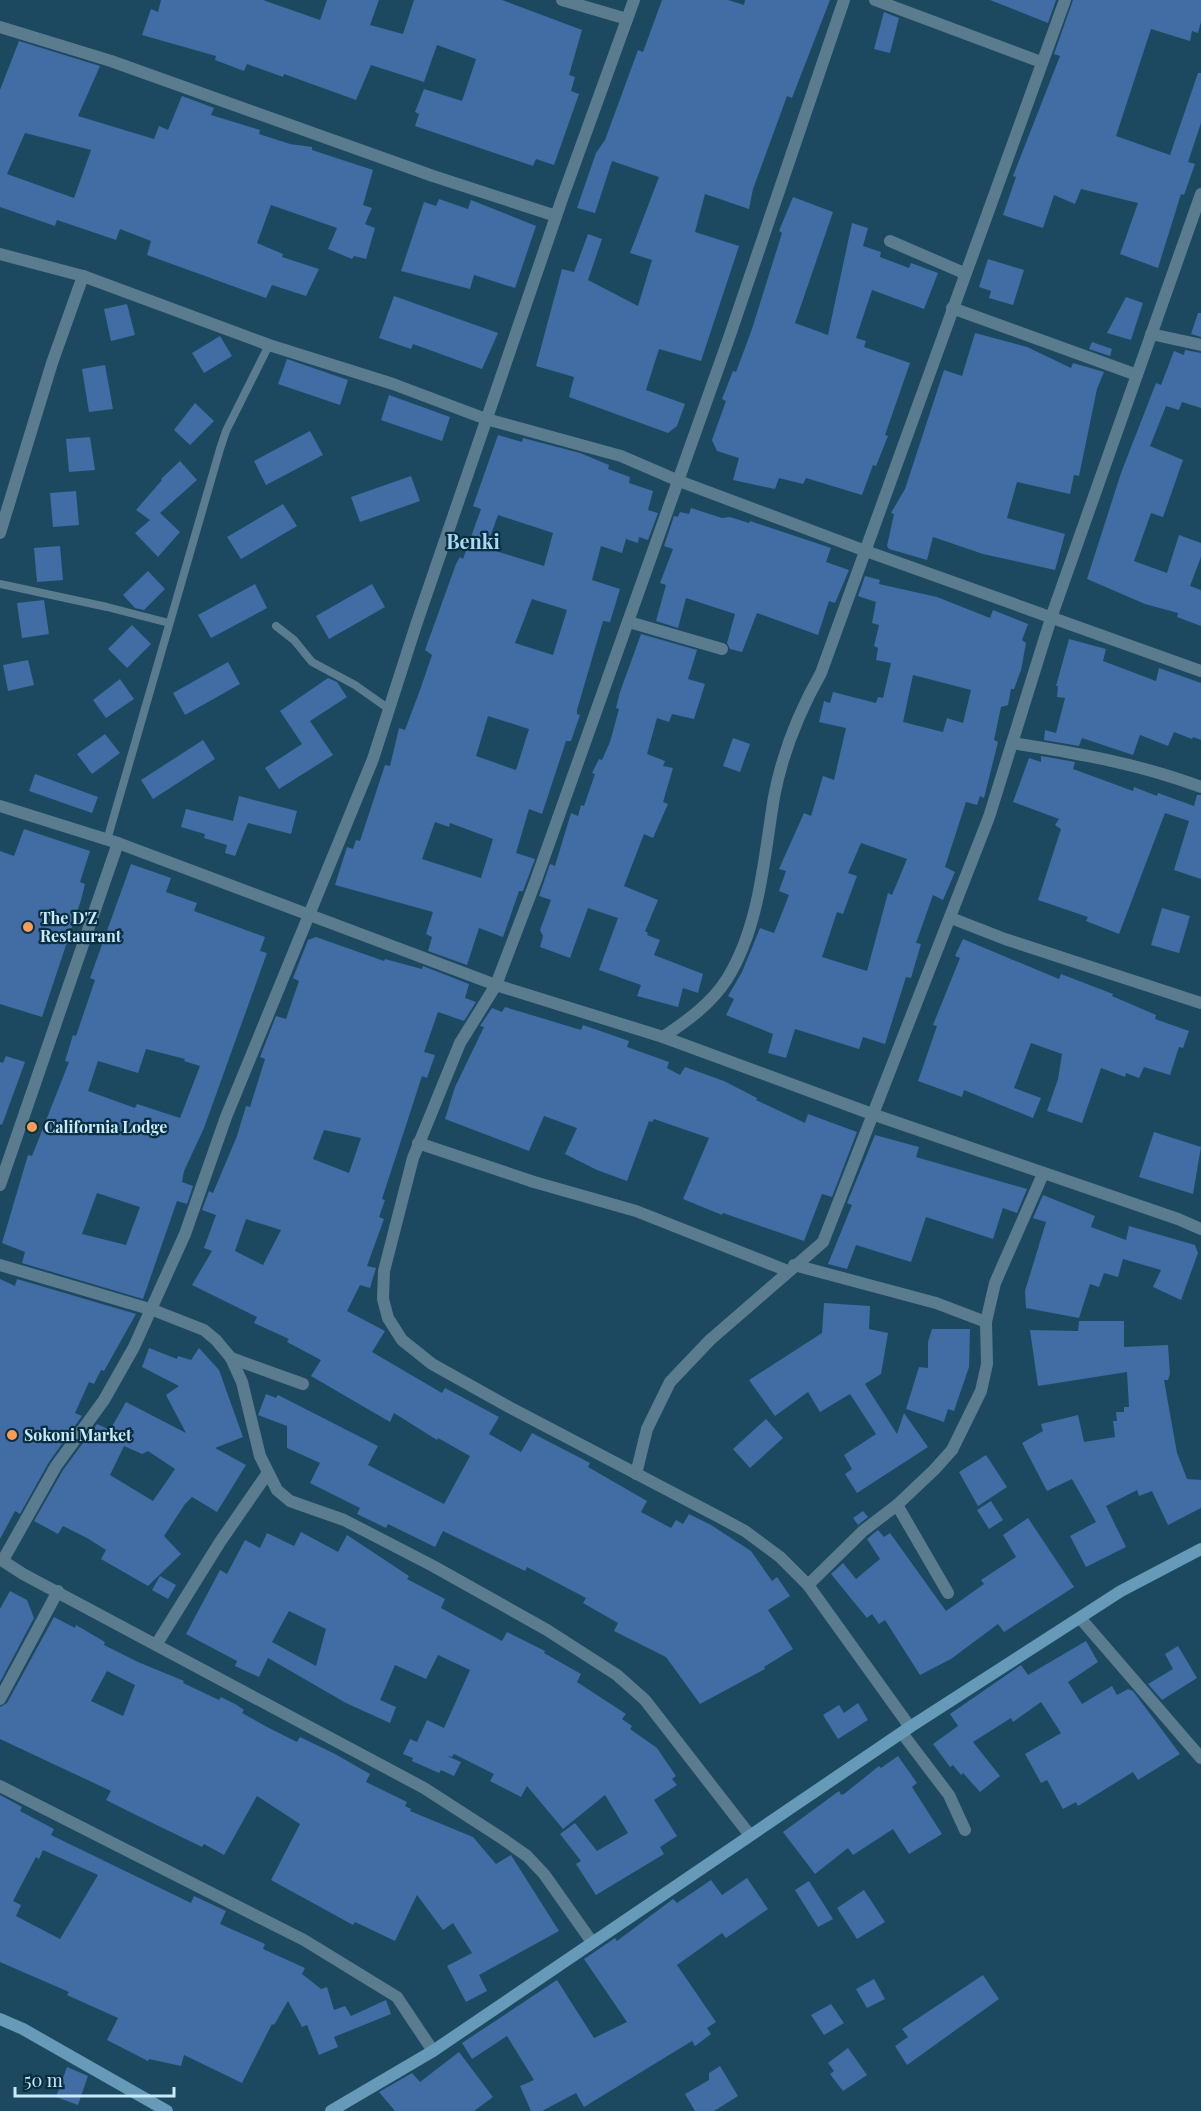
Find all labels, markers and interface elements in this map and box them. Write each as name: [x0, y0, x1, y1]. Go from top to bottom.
district label: Benki: [446, 527, 500, 554]
place label: The D'Z Restaurant: [40, 907, 122, 946]
marker: The D'Z Restaurant: [21, 920, 35, 934]
place label: California Lodge: [44, 1116, 167, 1137]
marker: California Lodge: [25, 1120, 39, 1134]
place label: Sokoni Market: [24, 1424, 132, 1445]
marker: Sokoni Market: [5, 1428, 19, 1442]
scale bar: [15, 2060, 174, 2098]
text: 50 m: [24, 2068, 63, 2092]

